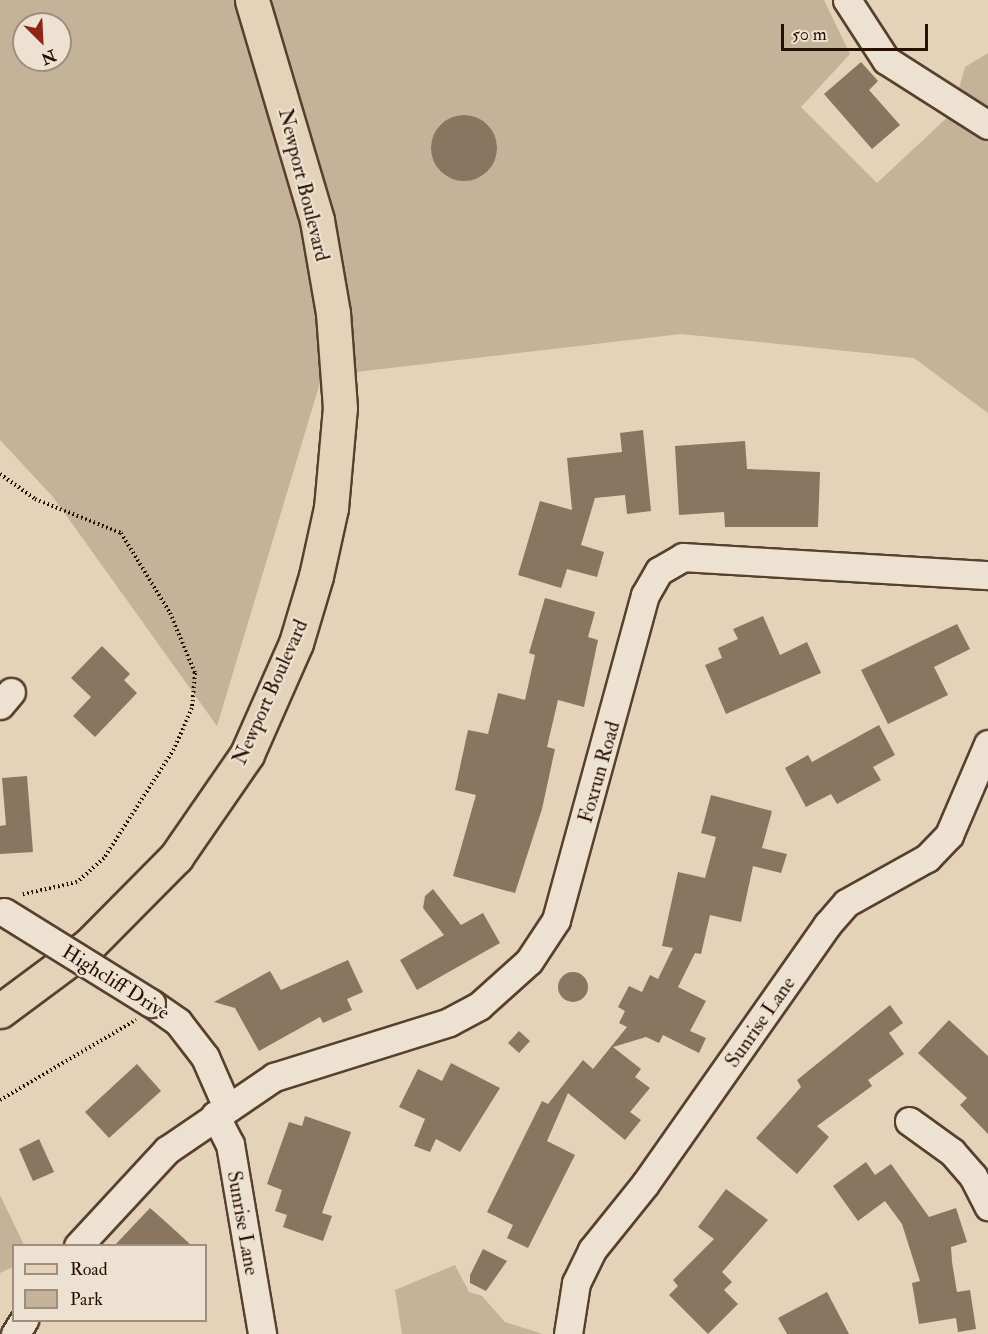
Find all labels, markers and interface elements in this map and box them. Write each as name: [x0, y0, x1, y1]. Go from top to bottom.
north arrow: [12, 12, 72, 72]
scale bar: [784, 12, 931, 50]
text: 50 m: [792, 23, 827, 46]
text: N: [38, 45, 59, 69]
street label: Newport Boulevard: [273, 106, 335, 264]
street label: Newport Boulevard: [227, 616, 313, 768]
street label: Foxrun Road: [573, 718, 625, 826]
street label: Highcliff Drive: [58, 940, 174, 1024]
street label: Sunrise Lane: [720, 972, 800, 1072]
street label: Sunrise Lane: [222, 1169, 264, 1277]
legend: [12, 1244, 207, 1322]
text: Road: [70, 1258, 108, 1281]
text: Park: [70, 1288, 103, 1311]

